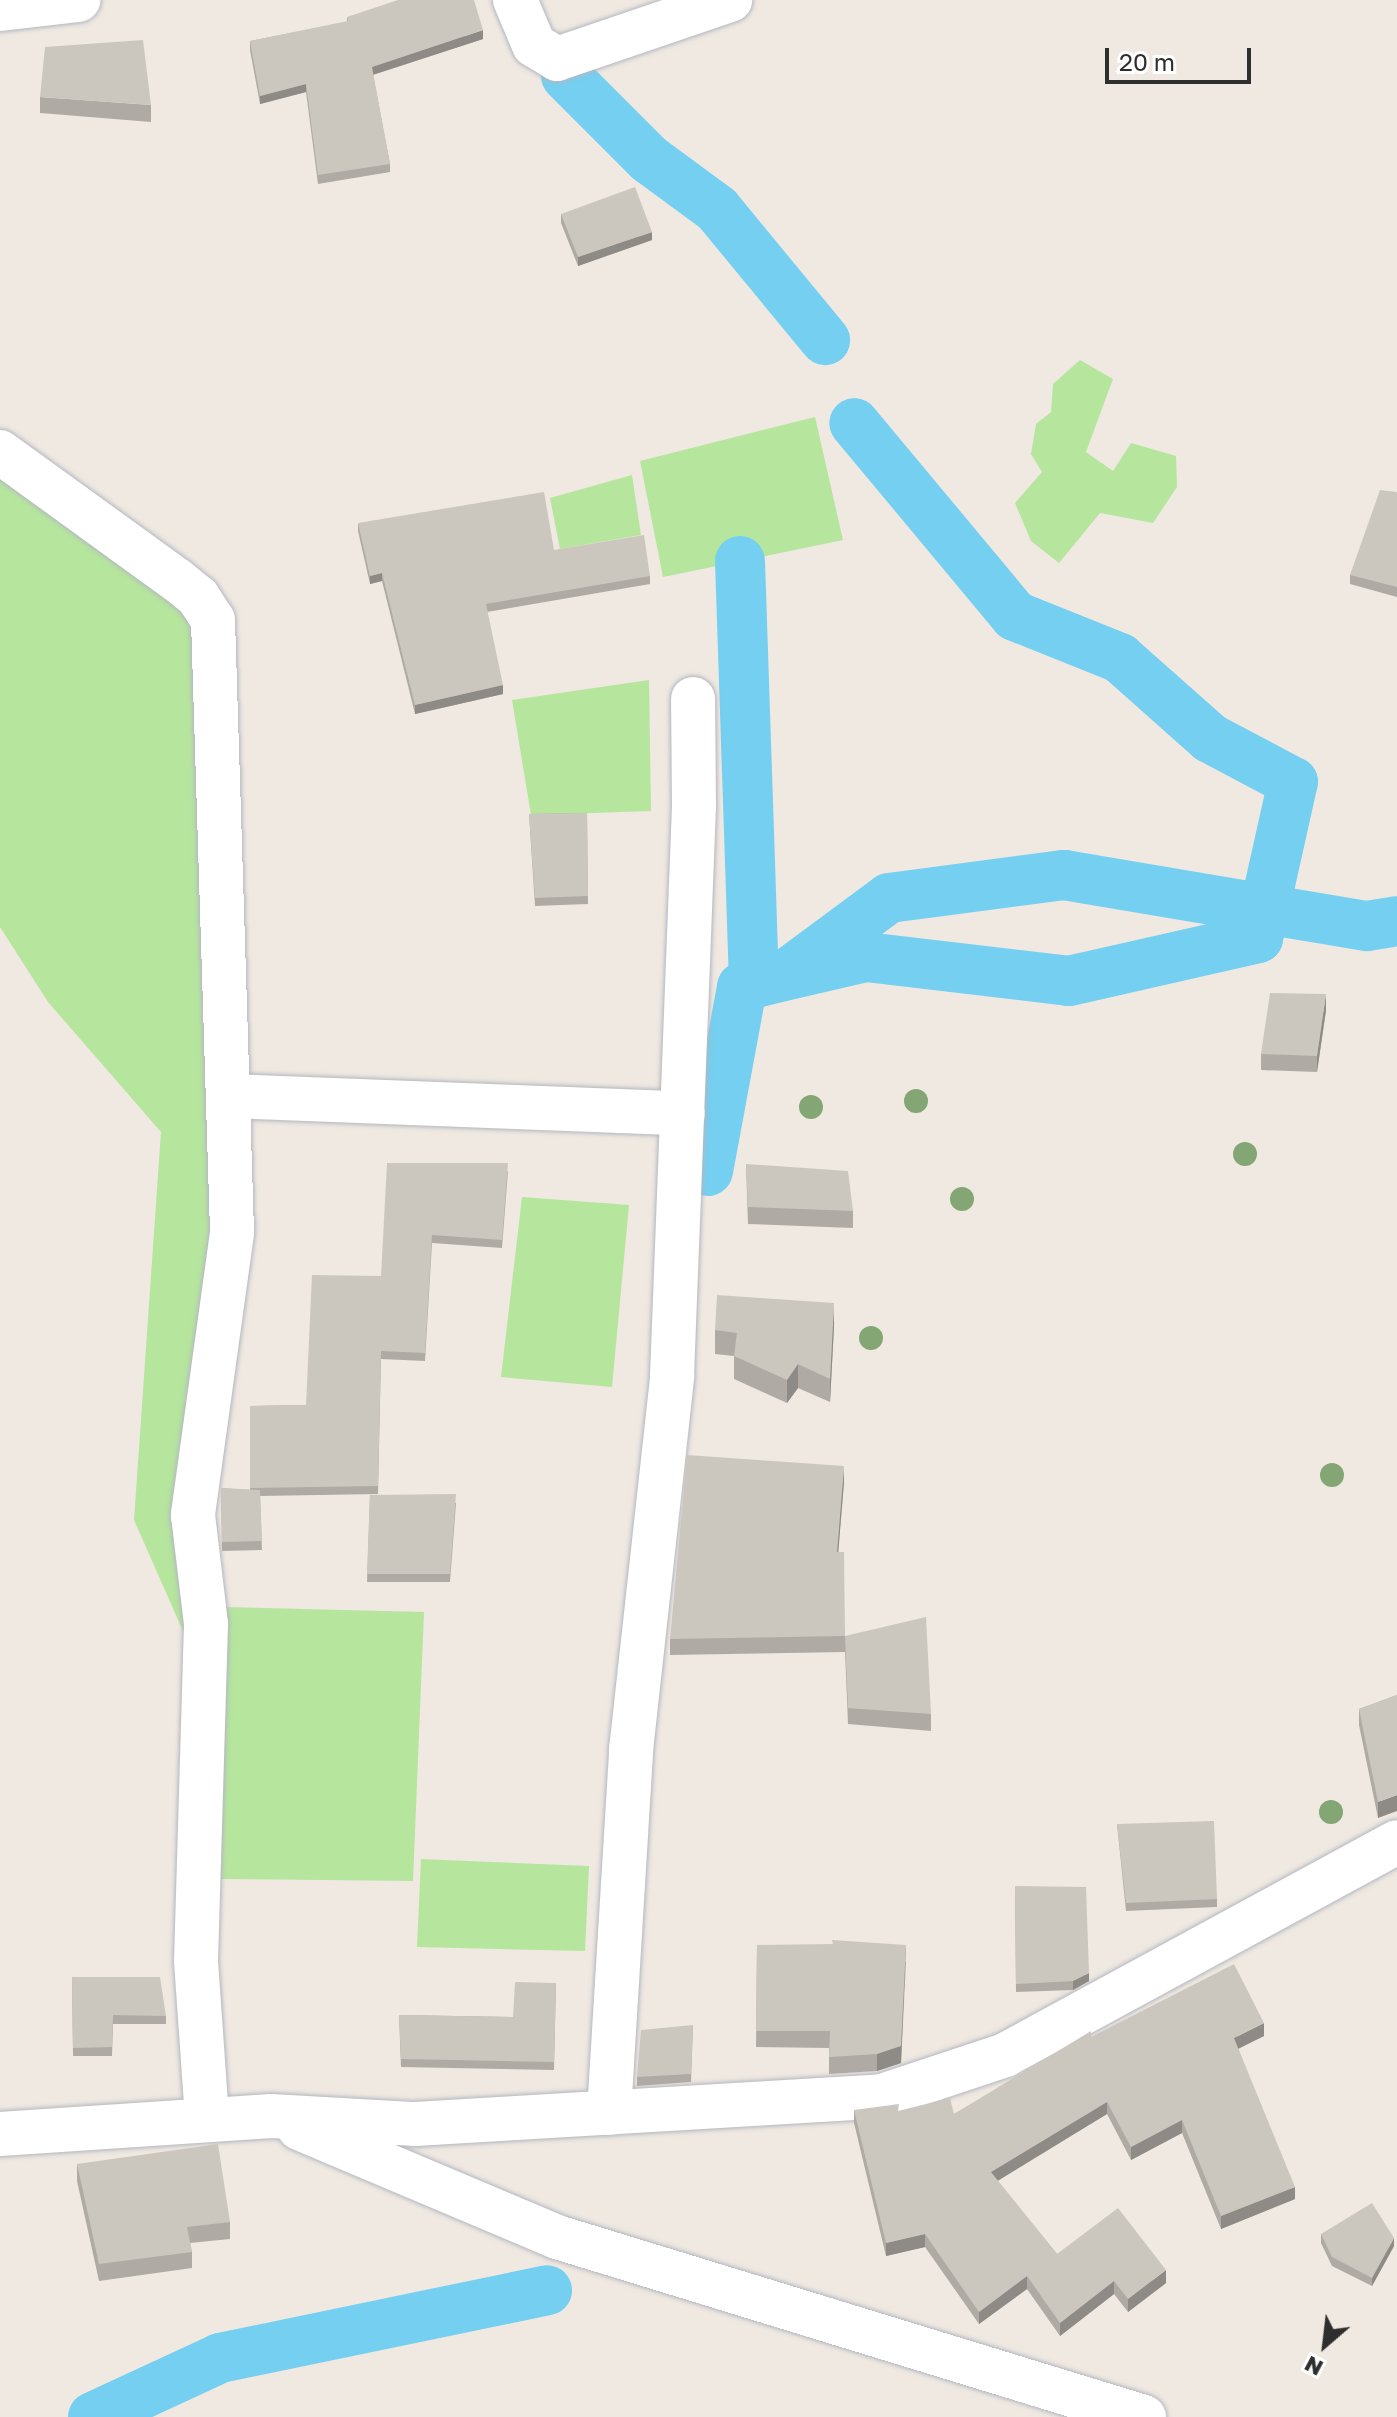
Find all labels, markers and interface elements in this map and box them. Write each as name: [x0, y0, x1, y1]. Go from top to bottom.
scale bar: [1109, 32, 1255, 82]
text: 20 m: [1119, 47, 1175, 76]
north arrow: [1285, 2305, 1365, 2385]
text: N: [1300, 2351, 1327, 2382]

